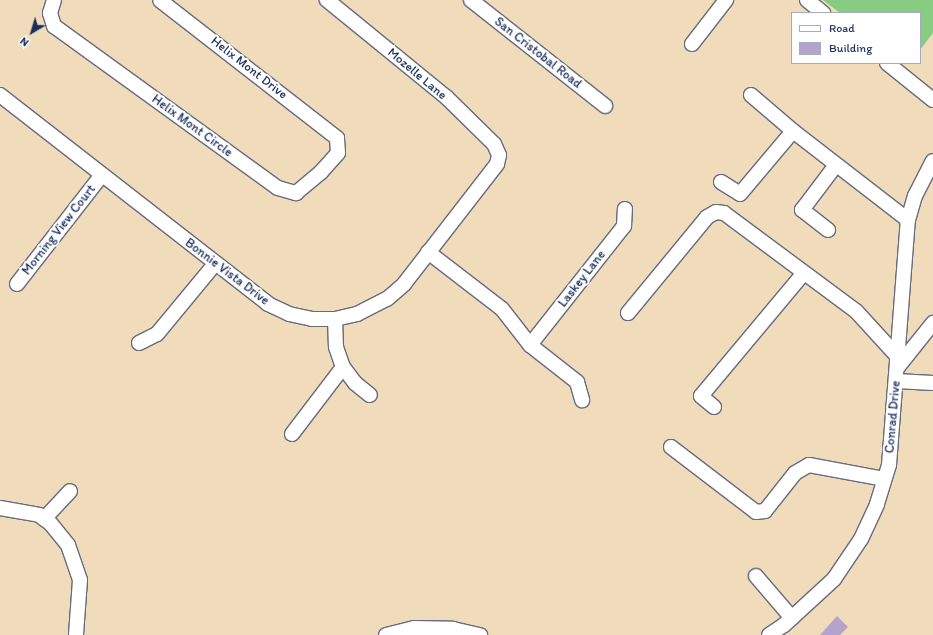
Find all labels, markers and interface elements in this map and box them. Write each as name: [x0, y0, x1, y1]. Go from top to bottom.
north arrow: [12, 12, 52, 52]
legend: [791, 12, 921, 64]
street label: San Cristobal Road: [491, 14, 585, 92]
text: Road: [829, 21, 855, 35]
street label: Helix Mont Drive: [208, 33, 290, 103]
text: N: [17, 34, 31, 49]
text: Building: [829, 41, 872, 55]
street label: Mozelle Lane: [384, 45, 450, 103]
street label: Helix Mont Circle: [149, 92, 235, 160]
street label: Morning View Court: [19, 182, 99, 278]
street label: Bonnie Vista Drive: [182, 235, 272, 309]
street label: Laskey Lane: [555, 247, 609, 311]
street label: Conrad Drive: [882, 380, 904, 454]

